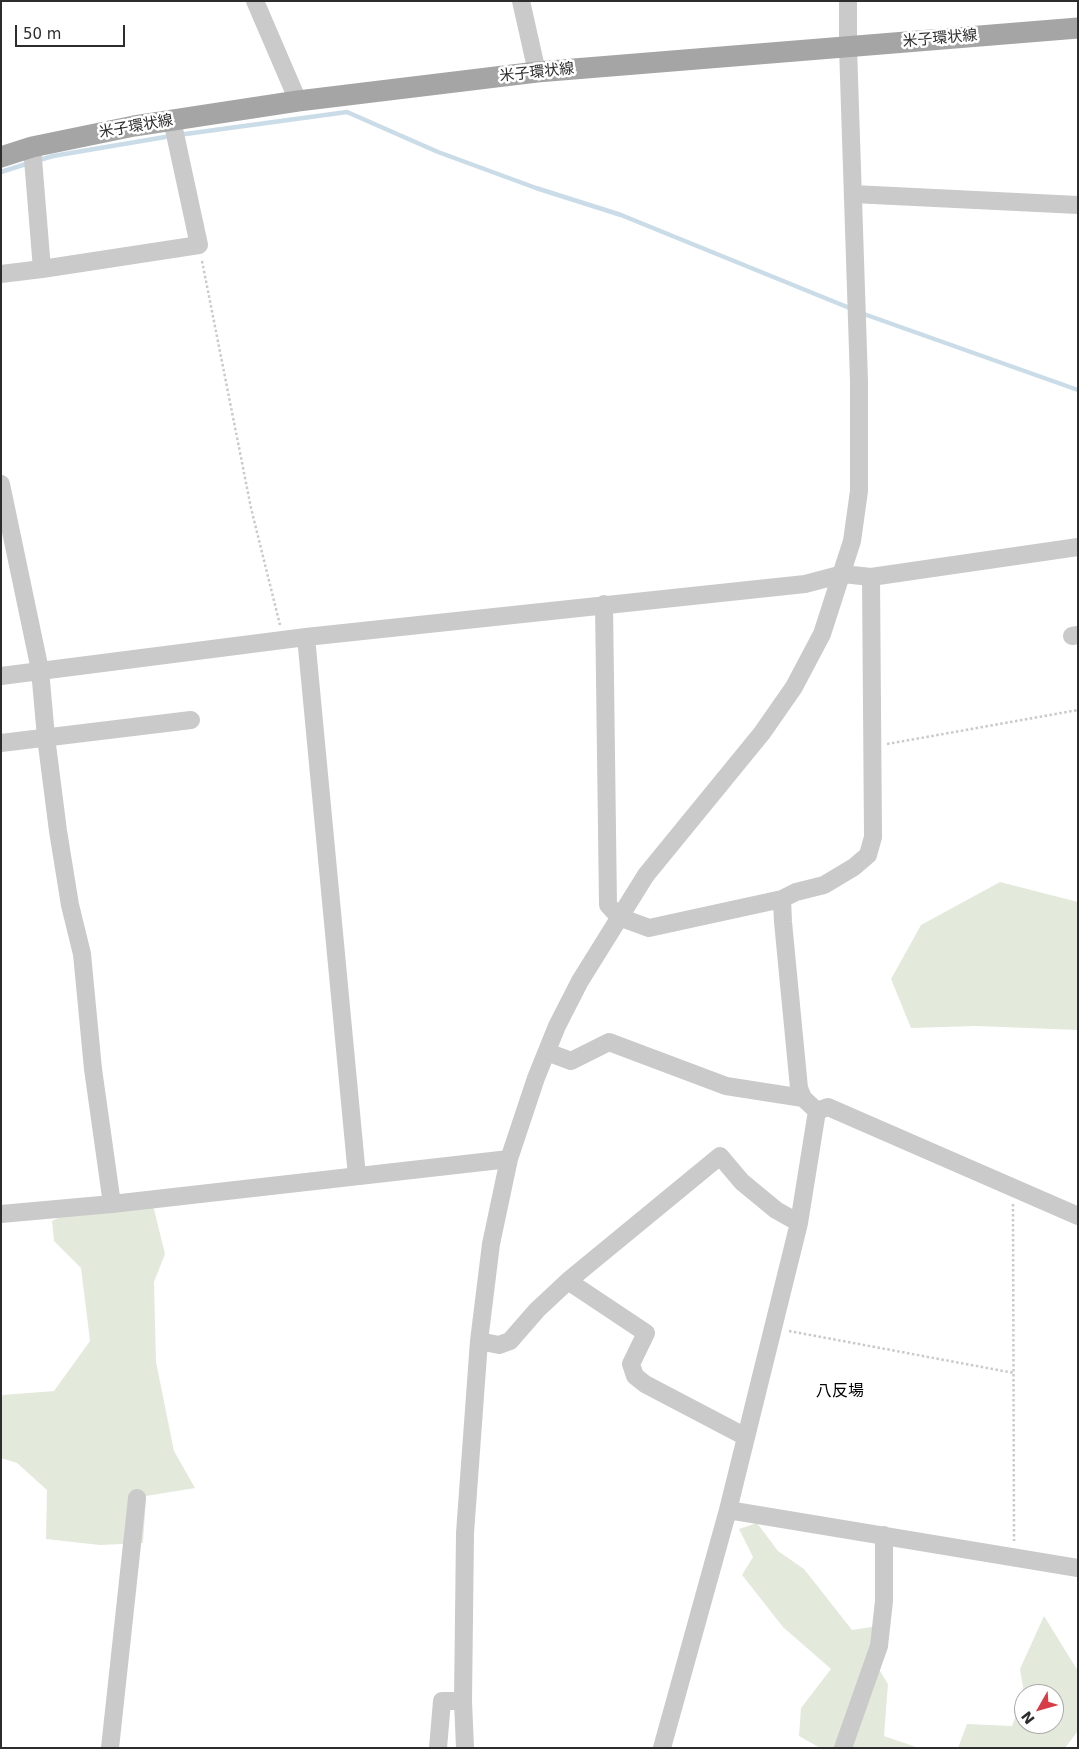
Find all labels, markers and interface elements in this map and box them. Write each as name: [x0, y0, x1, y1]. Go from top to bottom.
scale bar: [18, 15, 128, 47]
text: 50 m: [23, 25, 61, 43]
street label: 米子環状線: [902, 27, 978, 51]
street label: 米子環状線: [499, 60, 575, 86]
street label: 米子環状線: [98, 112, 174, 142]
district label: 八反場: [816, 1382, 864, 1402]
north arrow: [1014, 1684, 1064, 1734]
text: N: [1018, 1708, 1038, 1727]

